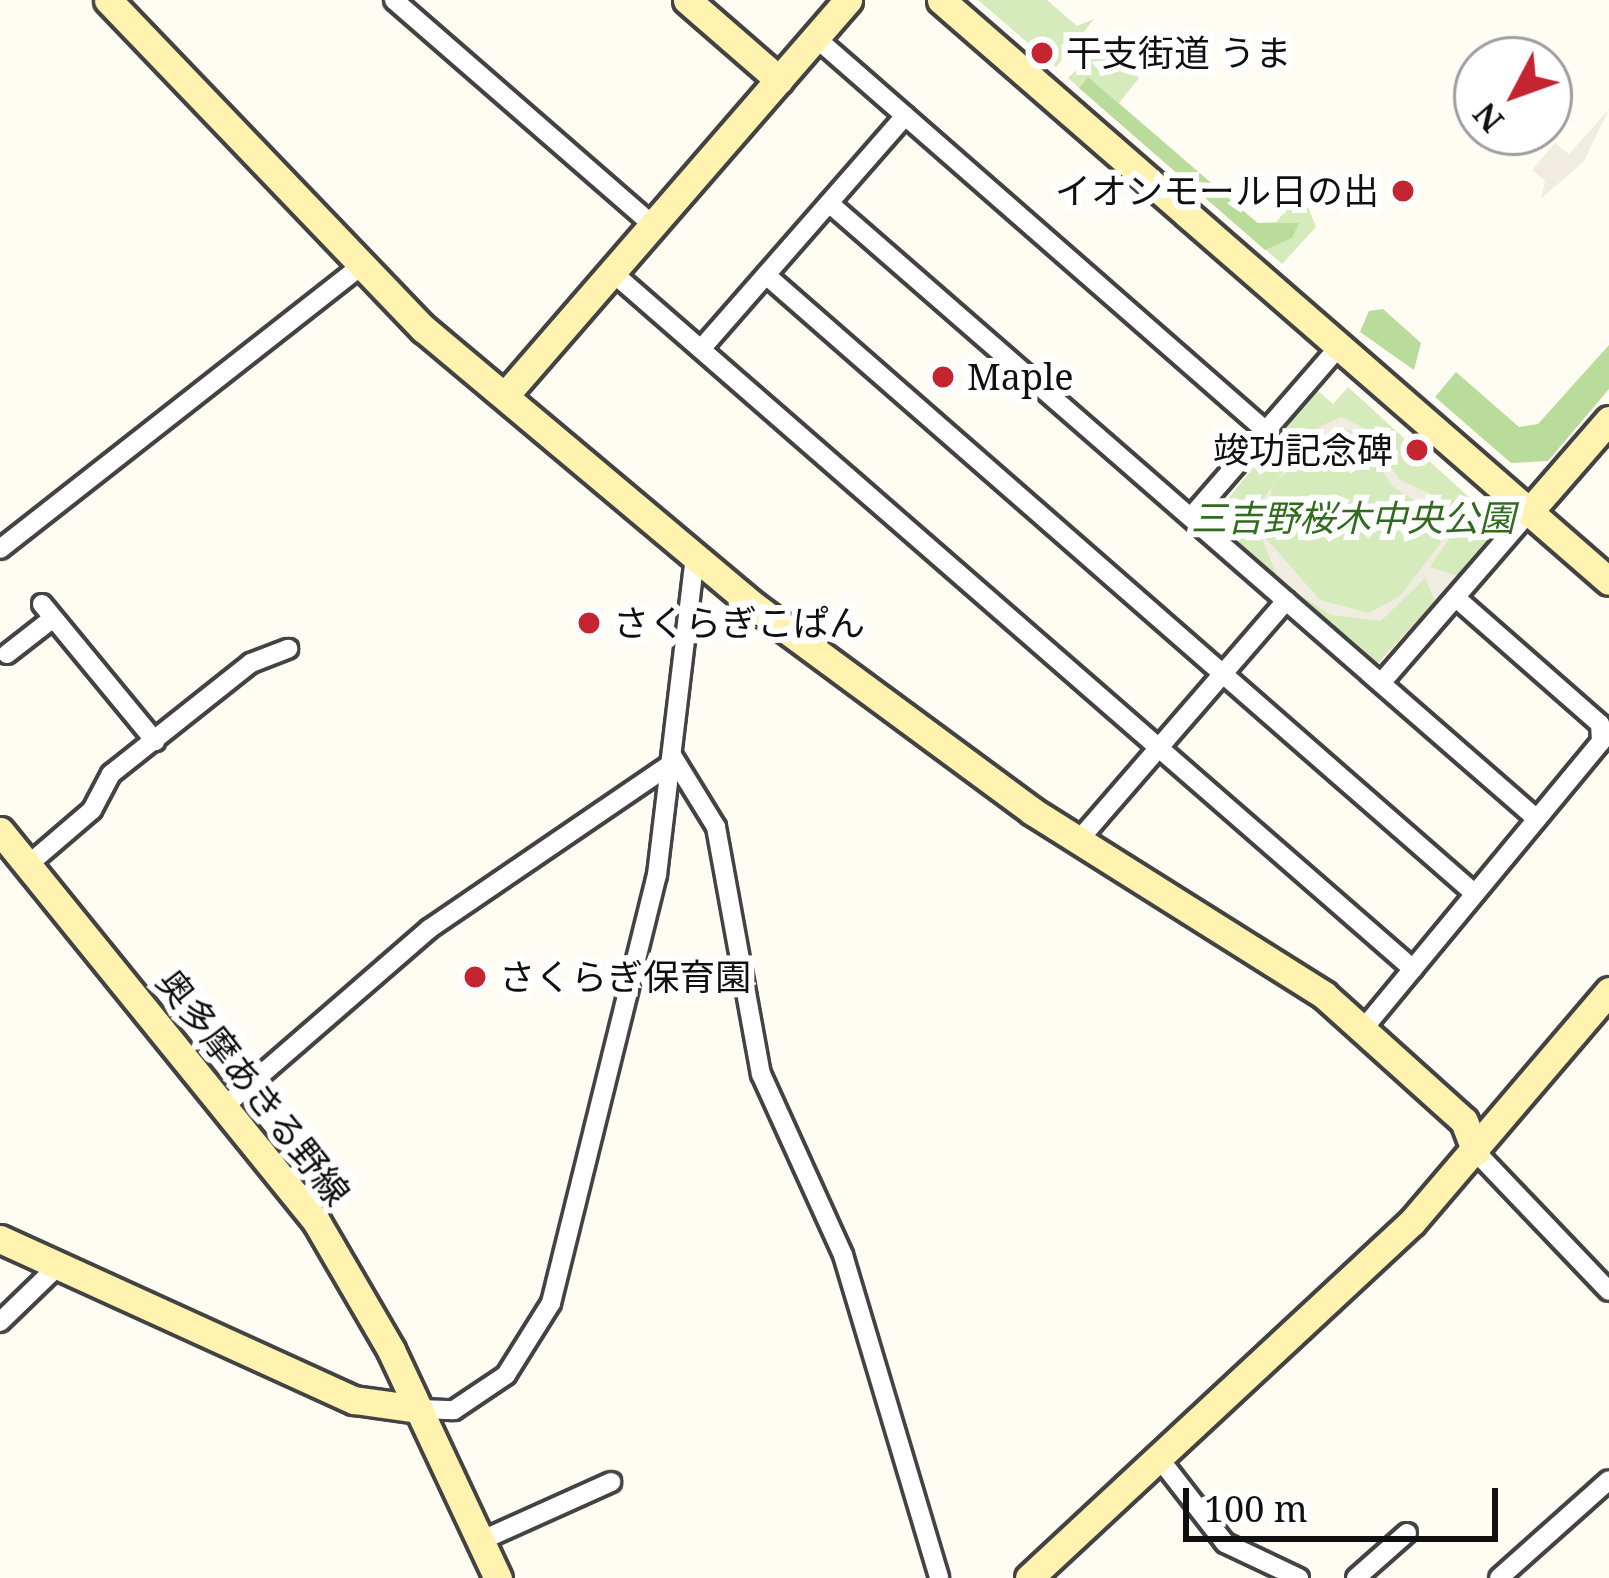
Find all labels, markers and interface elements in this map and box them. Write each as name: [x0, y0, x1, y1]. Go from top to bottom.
place label: 干支街道 うま: [1066, 31, 1291, 75]
north arrow: [1453, 36, 1573, 156]
marker: 干支街道 うま: [1029, 40, 1055, 66]
text: N: [1462, 93, 1513, 143]
place label: イオンモール日の出: [1055, 169, 1379, 213]
marker: イオンモール日の出: [1390, 178, 1416, 204]
place label: Maple: [967, 355, 1074, 399]
marker: Maple: [930, 364, 956, 390]
place label: 竣功記念碑: [1213, 428, 1393, 472]
marker: 竣功記念碑: [1404, 437, 1430, 463]
park label: 三吉野桜木中央公園: [1191, 496, 1515, 540]
place label: さくらぎこぱん: [613, 601, 865, 645]
marker: さくらぎこぱん: [576, 610, 602, 636]
place label: さくらぎ保育園: [499, 955, 751, 999]
street label: 奥多摩あきる野線: [148, 960, 360, 1214]
marker: さくらぎ保育園: [462, 964, 488, 990]
scale bar: [1189, 1464, 1504, 1538]
text: 100 m: [1204, 1484, 1308, 1533]

